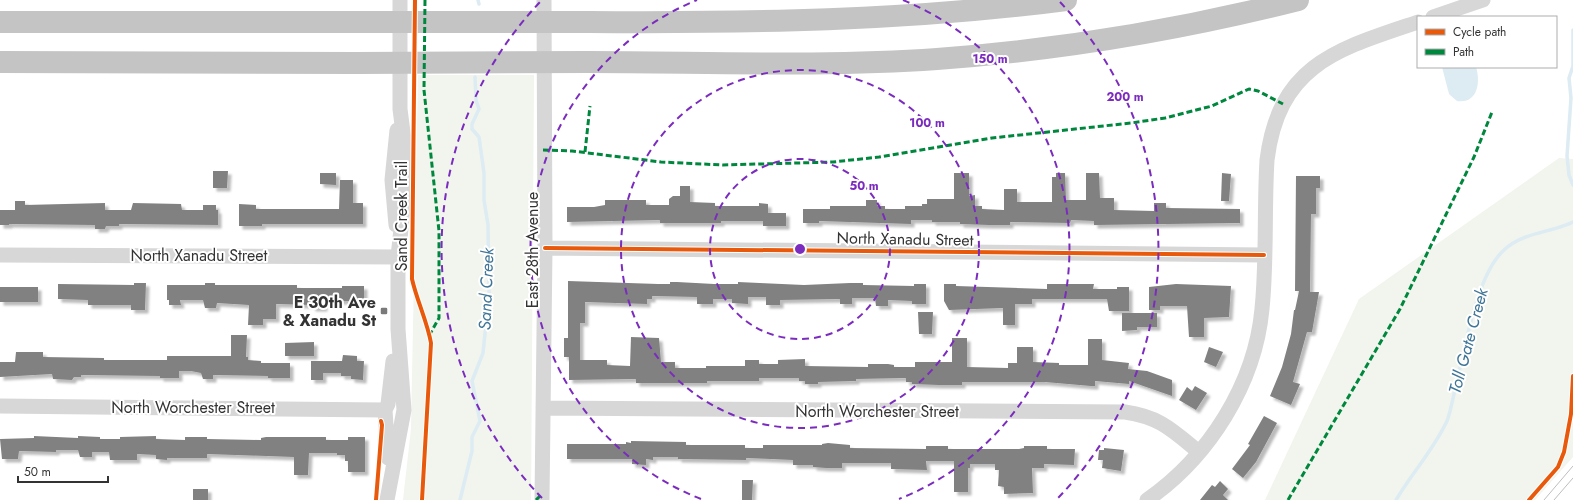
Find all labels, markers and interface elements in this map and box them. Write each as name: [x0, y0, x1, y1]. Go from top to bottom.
legend: [1417, 16, 1557, 68]
text: Cycle path: [1453, 23, 1506, 41]
text: Path: [1453, 43, 1474, 61]
text: 150 m: [972, 50, 1008, 68]
text: 200 m: [1106, 88, 1144, 106]
text: 100 m: [909, 114, 945, 132]
street label: Sand Creek Trail: [390, 161, 413, 271]
text: 50 m: [849, 177, 879, 195]
street label: East 28th Avenue: [521, 192, 544, 308]
street label: North Xanadu Street: [836, 226, 974, 252]
centre of rings: [793, 242, 807, 256]
street label: North Xanadu Street: [131, 244, 268, 267]
water label: Sand Creek: [473, 247, 499, 331]
water label: Toll Gate Creek: [1442, 285, 1494, 396]
place label: E 30th Ave & Xanadu St: [283, 291, 377, 332]
marker: E 30th Ave & Xanadu St: [379, 306, 389, 316]
street label: North Worchester Street: [111, 396, 275, 419]
street label: North Worchester Street: [795, 400, 959, 423]
scale bar: [18, 458, 108, 484]
text: 50 m: [24, 463, 51, 481]

